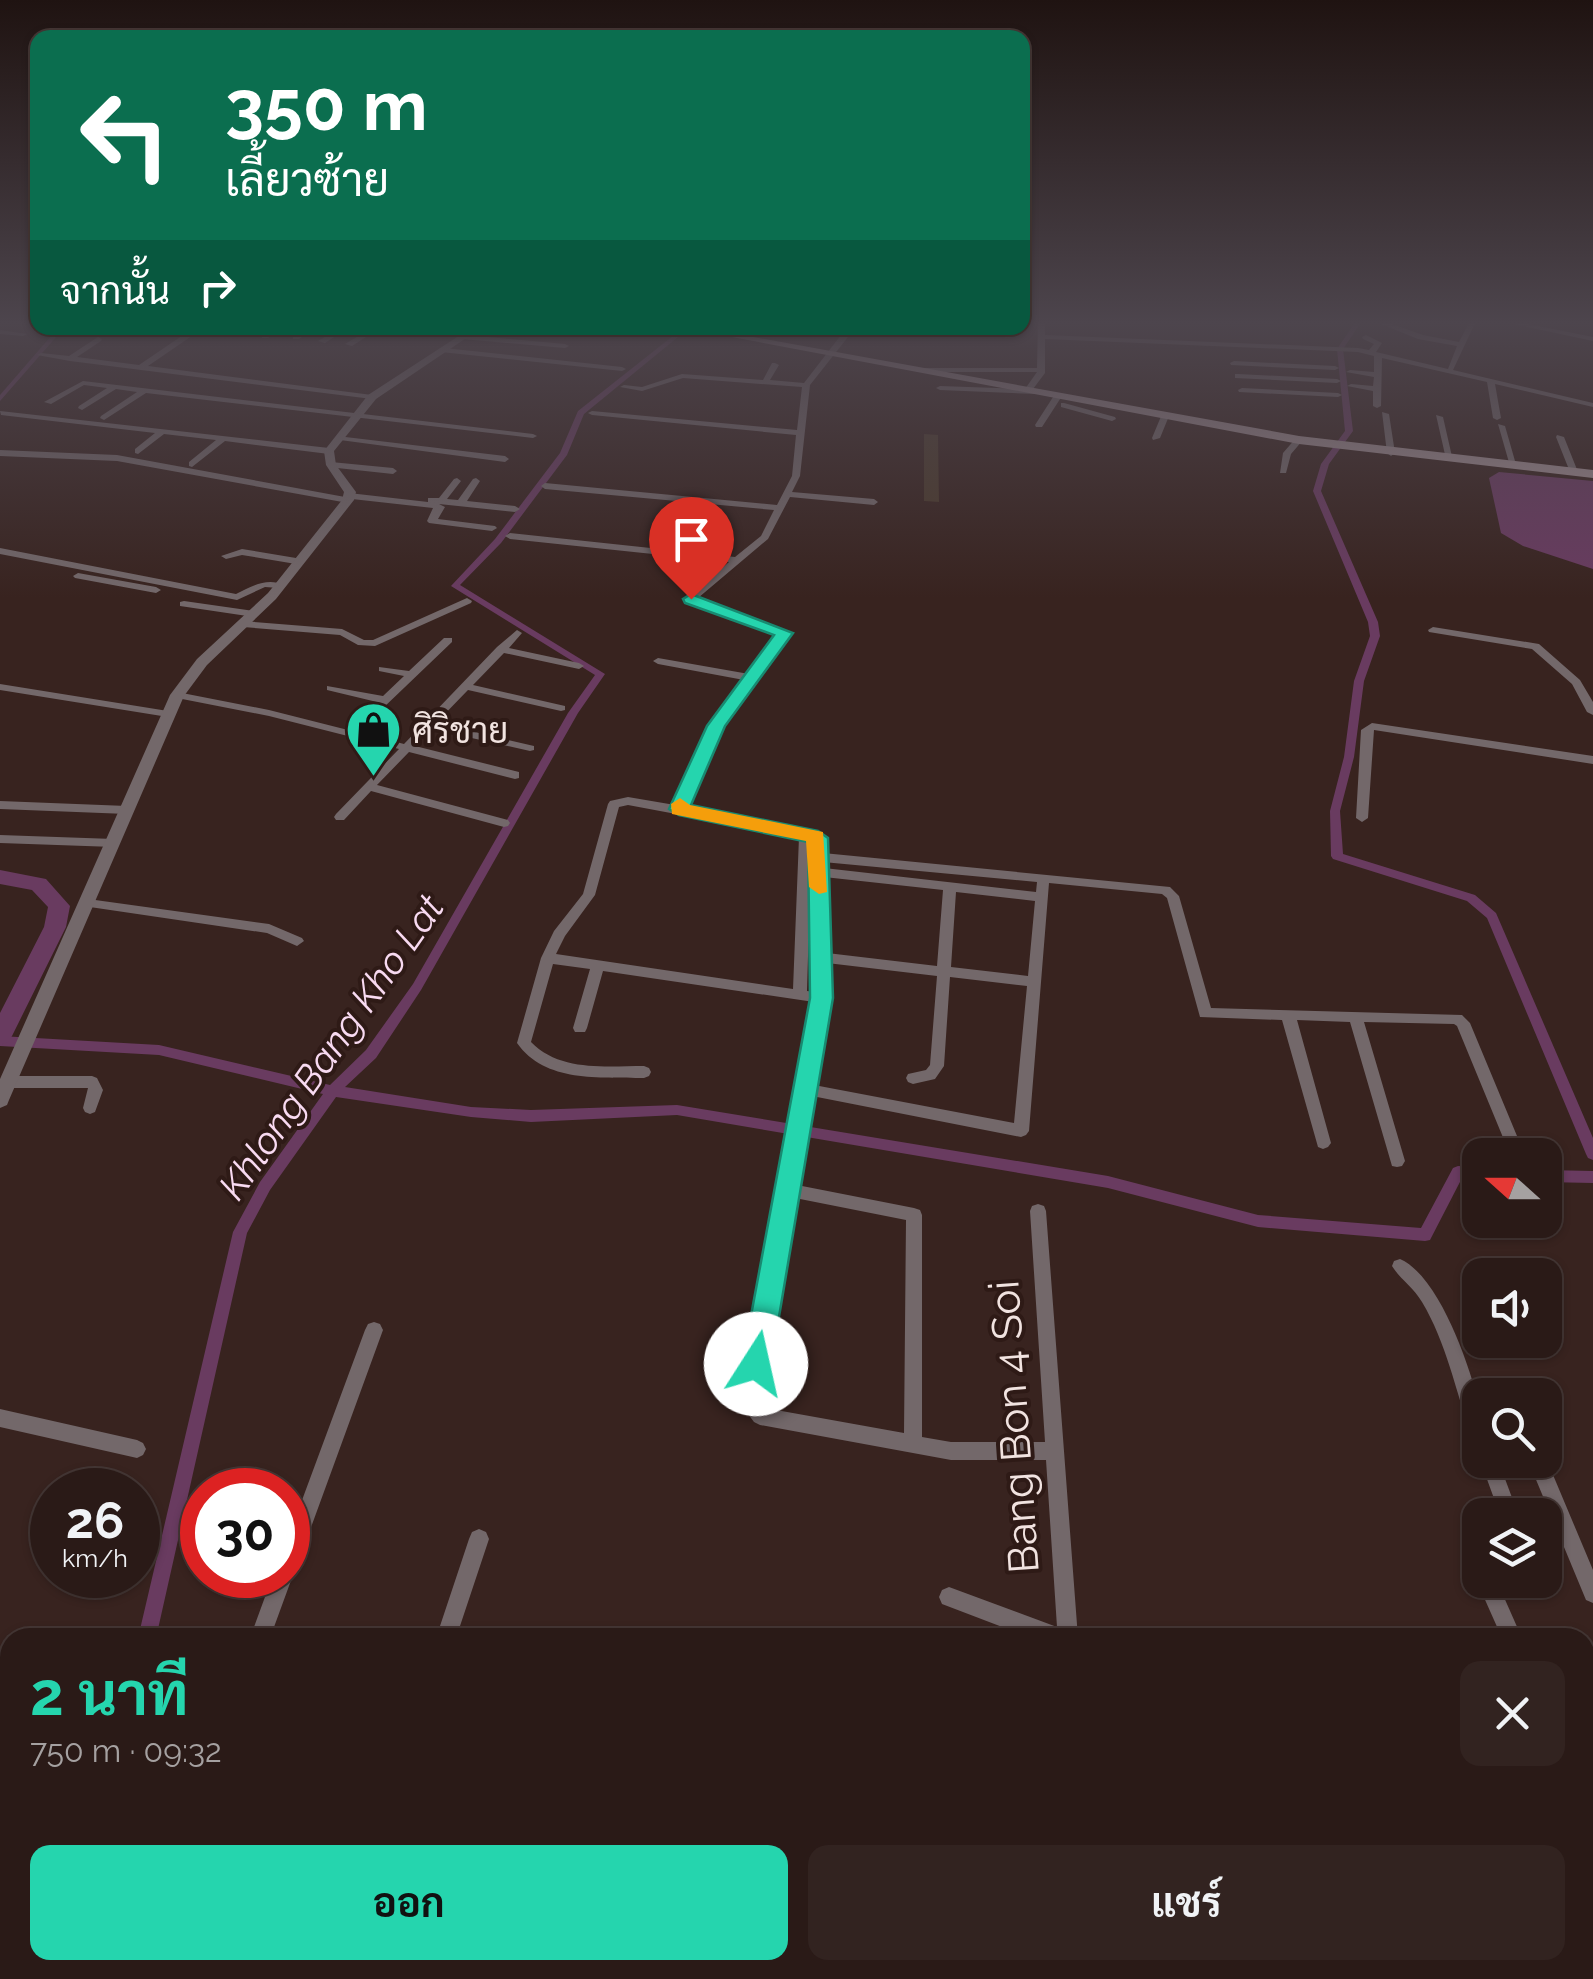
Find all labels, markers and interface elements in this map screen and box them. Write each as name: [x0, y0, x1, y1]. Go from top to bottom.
text: 350 m: [225, 64, 428, 146]
icon: left: [60, 70, 190, 200]
text: เลี้ยวซ้าย: [225, 154, 389, 207]
icon: right: [190, 260, 245, 315]
text: จากนั้น: [60, 268, 170, 313]
pin: [649, 497, 734, 600]
icon: arrive: [664, 512, 719, 567]
shop icon: ศิริชาย: [343, 700, 403, 779]
place label: ศิริชาย: [412, 710, 508, 751]
water label: Khlong Bang Kho Lat: [209, 886, 453, 1208]
north arrow: [1462, 1138, 1562, 1238]
map controls: [1462, 1138, 1562, 1598]
button: sound: [1462, 1258, 1562, 1358]
street label: Bang Bon 4 Soi: [979, 1279, 1049, 1575]
position arrow: [704, 1312, 808, 1416]
button: search: [1462, 1378, 1562, 1478]
speed limit sign: 30: [180, 1468, 310, 1598]
text: 26: [66, 1491, 124, 1550]
button: layers: [1462, 1498, 1562, 1598]
text: km/h: [62, 1543, 128, 1573]
text: 2 นาที: [30, 1659, 189, 1729]
button: close: [1460, 1661, 1565, 1766]
text: 750 m · 09:32: [30, 1732, 222, 1769]
button: ออก: [30, 1845, 788, 1960]
button: แชร์: [808, 1845, 1565, 1960]

